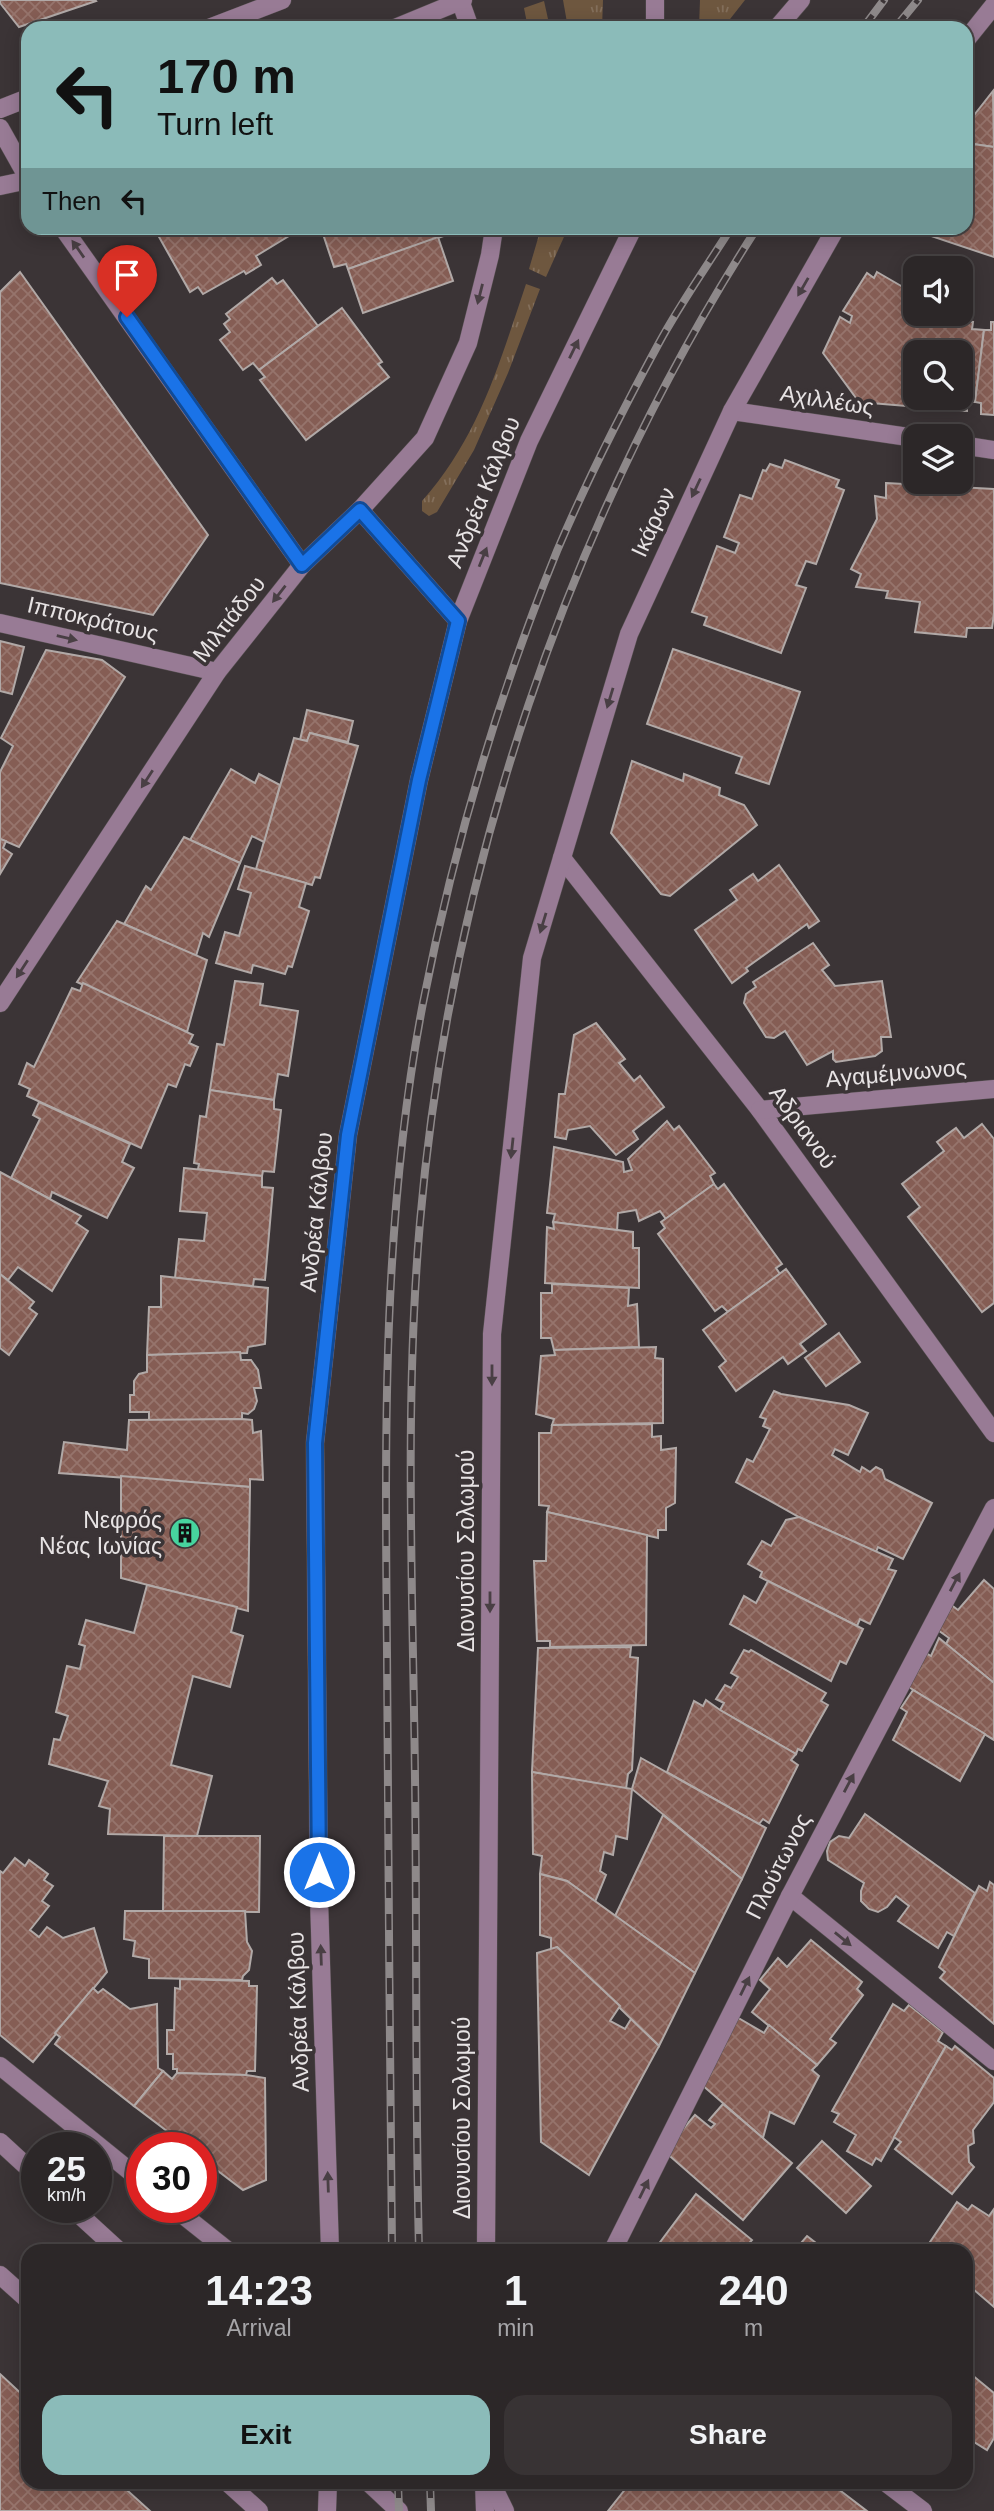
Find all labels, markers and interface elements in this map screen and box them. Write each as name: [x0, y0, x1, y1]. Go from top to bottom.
icon: left: [42, 49, 133, 140]
text: 170 m: [157, 49, 296, 103]
text: Turn left: [157, 106, 273, 142]
icon: left: [115, 182, 153, 220]
text: Then: [42, 186, 101, 216]
one-way arrow: [71, 240, 85, 258]
pin: [97, 245, 157, 317]
icon: arrive: [108, 256, 146, 294]
map controls: [903, 256, 973, 494]
button: sound: [903, 256, 973, 326]
one-way arrow: [797, 277, 809, 296]
one-way arrow: [474, 283, 485, 305]
one-way arrow: [568, 339, 579, 359]
button: search: [903, 340, 973, 410]
street label: Αχιλλέως: [778, 380, 876, 420]
street label: Ανδρέα Κάλβου: [441, 413, 525, 571]
button: layers: [903, 424, 973, 494]
one-way arrow: [691, 478, 702, 498]
street label: Ικάρων: [626, 483, 680, 561]
one-way arrow: [477, 547, 488, 568]
street label: Μιλτιάδου: [188, 571, 270, 667]
one-way arrow: [272, 585, 286, 603]
street label: Ιπποκράτους: [25, 591, 161, 647]
one-way arrow: [56, 633, 78, 644]
one-way arrow: [604, 687, 614, 708]
one-way arrow: [140, 769, 153, 789]
one-way arrow: [537, 913, 547, 934]
one-way arrow: [16, 960, 29, 979]
street label: Αγαμέμνωνος: [824, 1054, 968, 1092]
street label: Αδριανού: [764, 1080, 842, 1174]
street label: Ανδρέα Κάλβου: [295, 1131, 337, 1293]
one-way arrow: [506, 1137, 517, 1159]
one-way arrow: [486, 1364, 498, 1386]
street label: Διονυσίου Σολωμού: [453, 1450, 479, 1652]
place label: Νεφρός Νέας Ιωνίας: [39, 1507, 162, 1559]
building icon: Νεφρός Νέας Ιωνίας: [168, 1516, 202, 1550]
one-way arrow: [949, 1572, 961, 1592]
one-way arrow: [484, 1591, 496, 1613]
one-way arrow: [843, 1774, 855, 1793]
street label: Πλούτωνος: [740, 1809, 816, 1923]
position arrow: [282, 1835, 356, 1909]
street label: Ανδρέα Κάλβου: [282, 1931, 314, 2093]
one-way arrow: [833, 1931, 851, 1946]
one-way arrow: [315, 1944, 326, 1966]
one-way arrow: [739, 1976, 751, 1996]
street label: Διονυσίου Σολωμού: [449, 2017, 475, 2219]
speed limit sign: 30: [126, 2132, 217, 2223]
text: 25: [47, 2149, 86, 2188]
one-way arrow: [322, 2171, 333, 2193]
one-way arrow: [638, 2179, 649, 2199]
text: km/h: [47, 2185, 86, 2205]
text: 14:23: [205, 2267, 313, 2314]
text: 1: [504, 2267, 527, 2314]
text: 240: [719, 2267, 789, 2314]
text: Arrival: [226, 2315, 292, 2341]
text: min: [497, 2315, 534, 2341]
text: m: [744, 2315, 763, 2341]
button: Exit: [42, 2395, 490, 2475]
button: Share: [504, 2395, 952, 2475]

